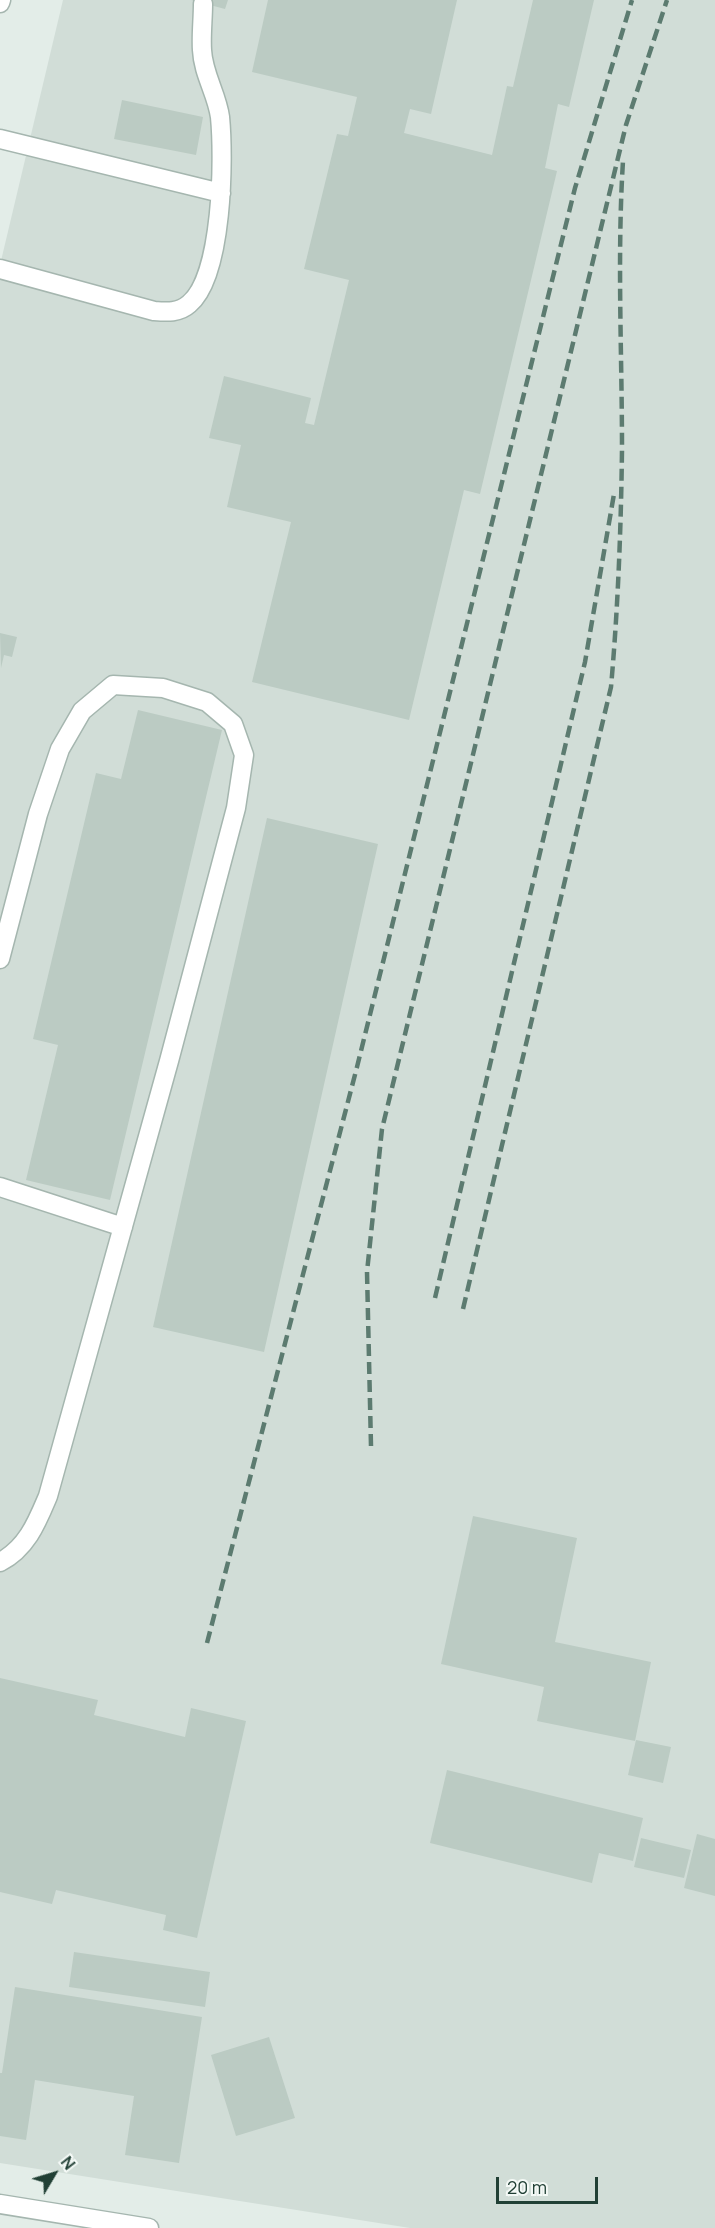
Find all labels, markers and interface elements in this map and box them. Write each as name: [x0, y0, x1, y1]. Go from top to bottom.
north arrow: [24, 2144, 84, 2204]
text: N: [56, 2152, 80, 2174]
scale bar: [499, 2165, 601, 2203]
text: 20 m: [507, 2175, 547, 2199]

